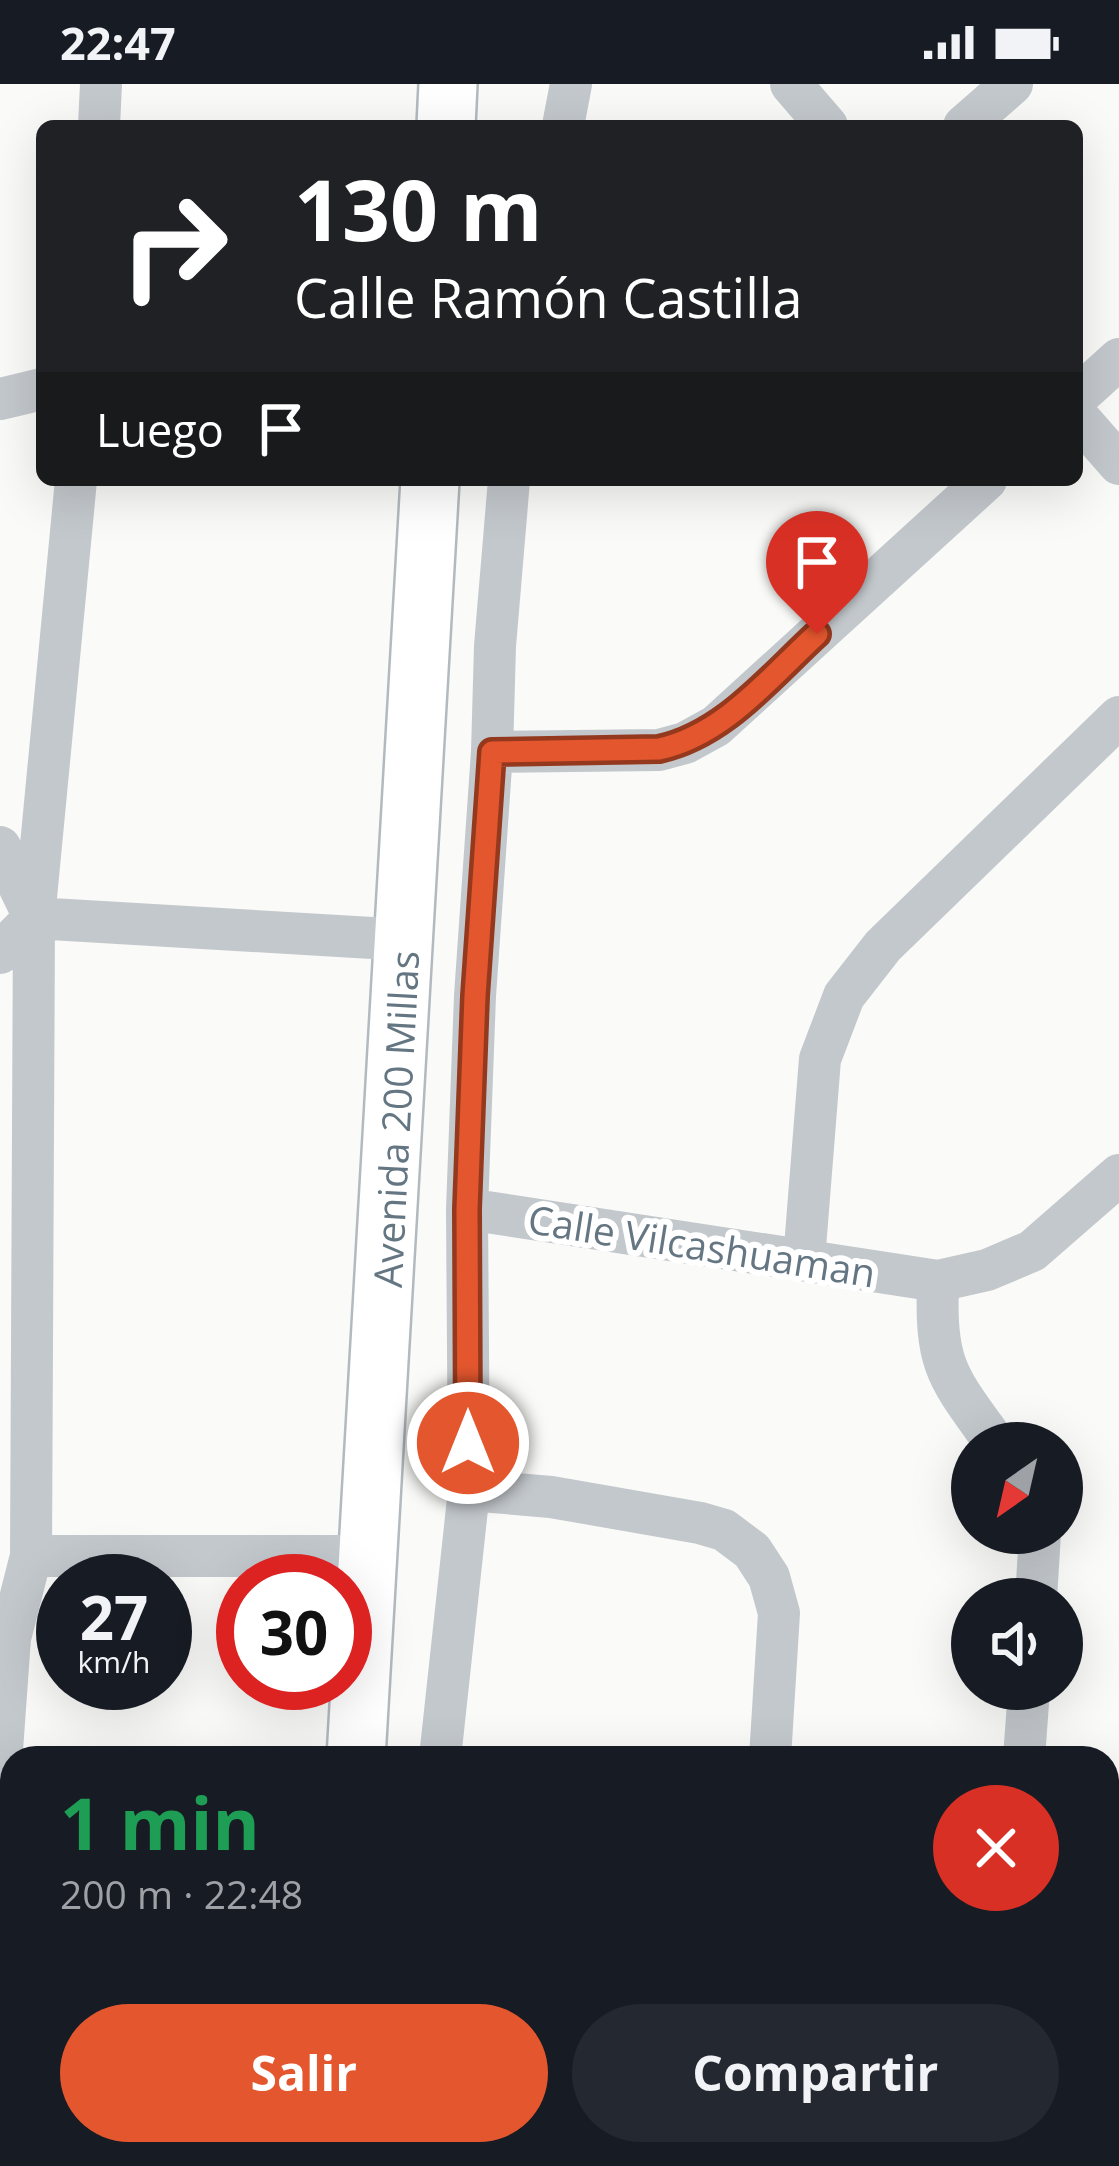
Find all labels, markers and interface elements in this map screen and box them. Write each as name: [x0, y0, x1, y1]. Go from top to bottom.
text: 22:47: [60, 12, 176, 73]
text: 130 m: [294, 151, 542, 266]
icon: right: [96, 168, 252, 324]
text: Calle Ramón Castilla: [294, 260, 803, 334]
icon: arrive: [248, 396, 314, 462]
text: Luego: [96, 399, 224, 460]
pin: [766, 511, 868, 634]
icon: arrive: [784, 529, 850, 595]
street label: Avenida 200 Millas: [360, 949, 430, 1289]
street label: Calle Vilcashuaman: [524, 1191, 880, 1299]
position arrow: [405, 1380, 531, 1506]
north arrow: [951, 1422, 1083, 1554]
map controls: [951, 1422, 1083, 1710]
speed limit sign: 30: [216, 1554, 372, 1710]
text: 27: [80, 1576, 148, 1658]
button: sound: [951, 1578, 1083, 1710]
text: km/h: [78, 1641, 150, 1682]
text: 1 min: [60, 1773, 260, 1871]
button: close: [933, 1785, 1059, 1911]
text: 200 m · 22:48: [60, 1867, 303, 1920]
button: Salir: [60, 2004, 548, 2142]
button: Compartir: [572, 2004, 1059, 2142]

